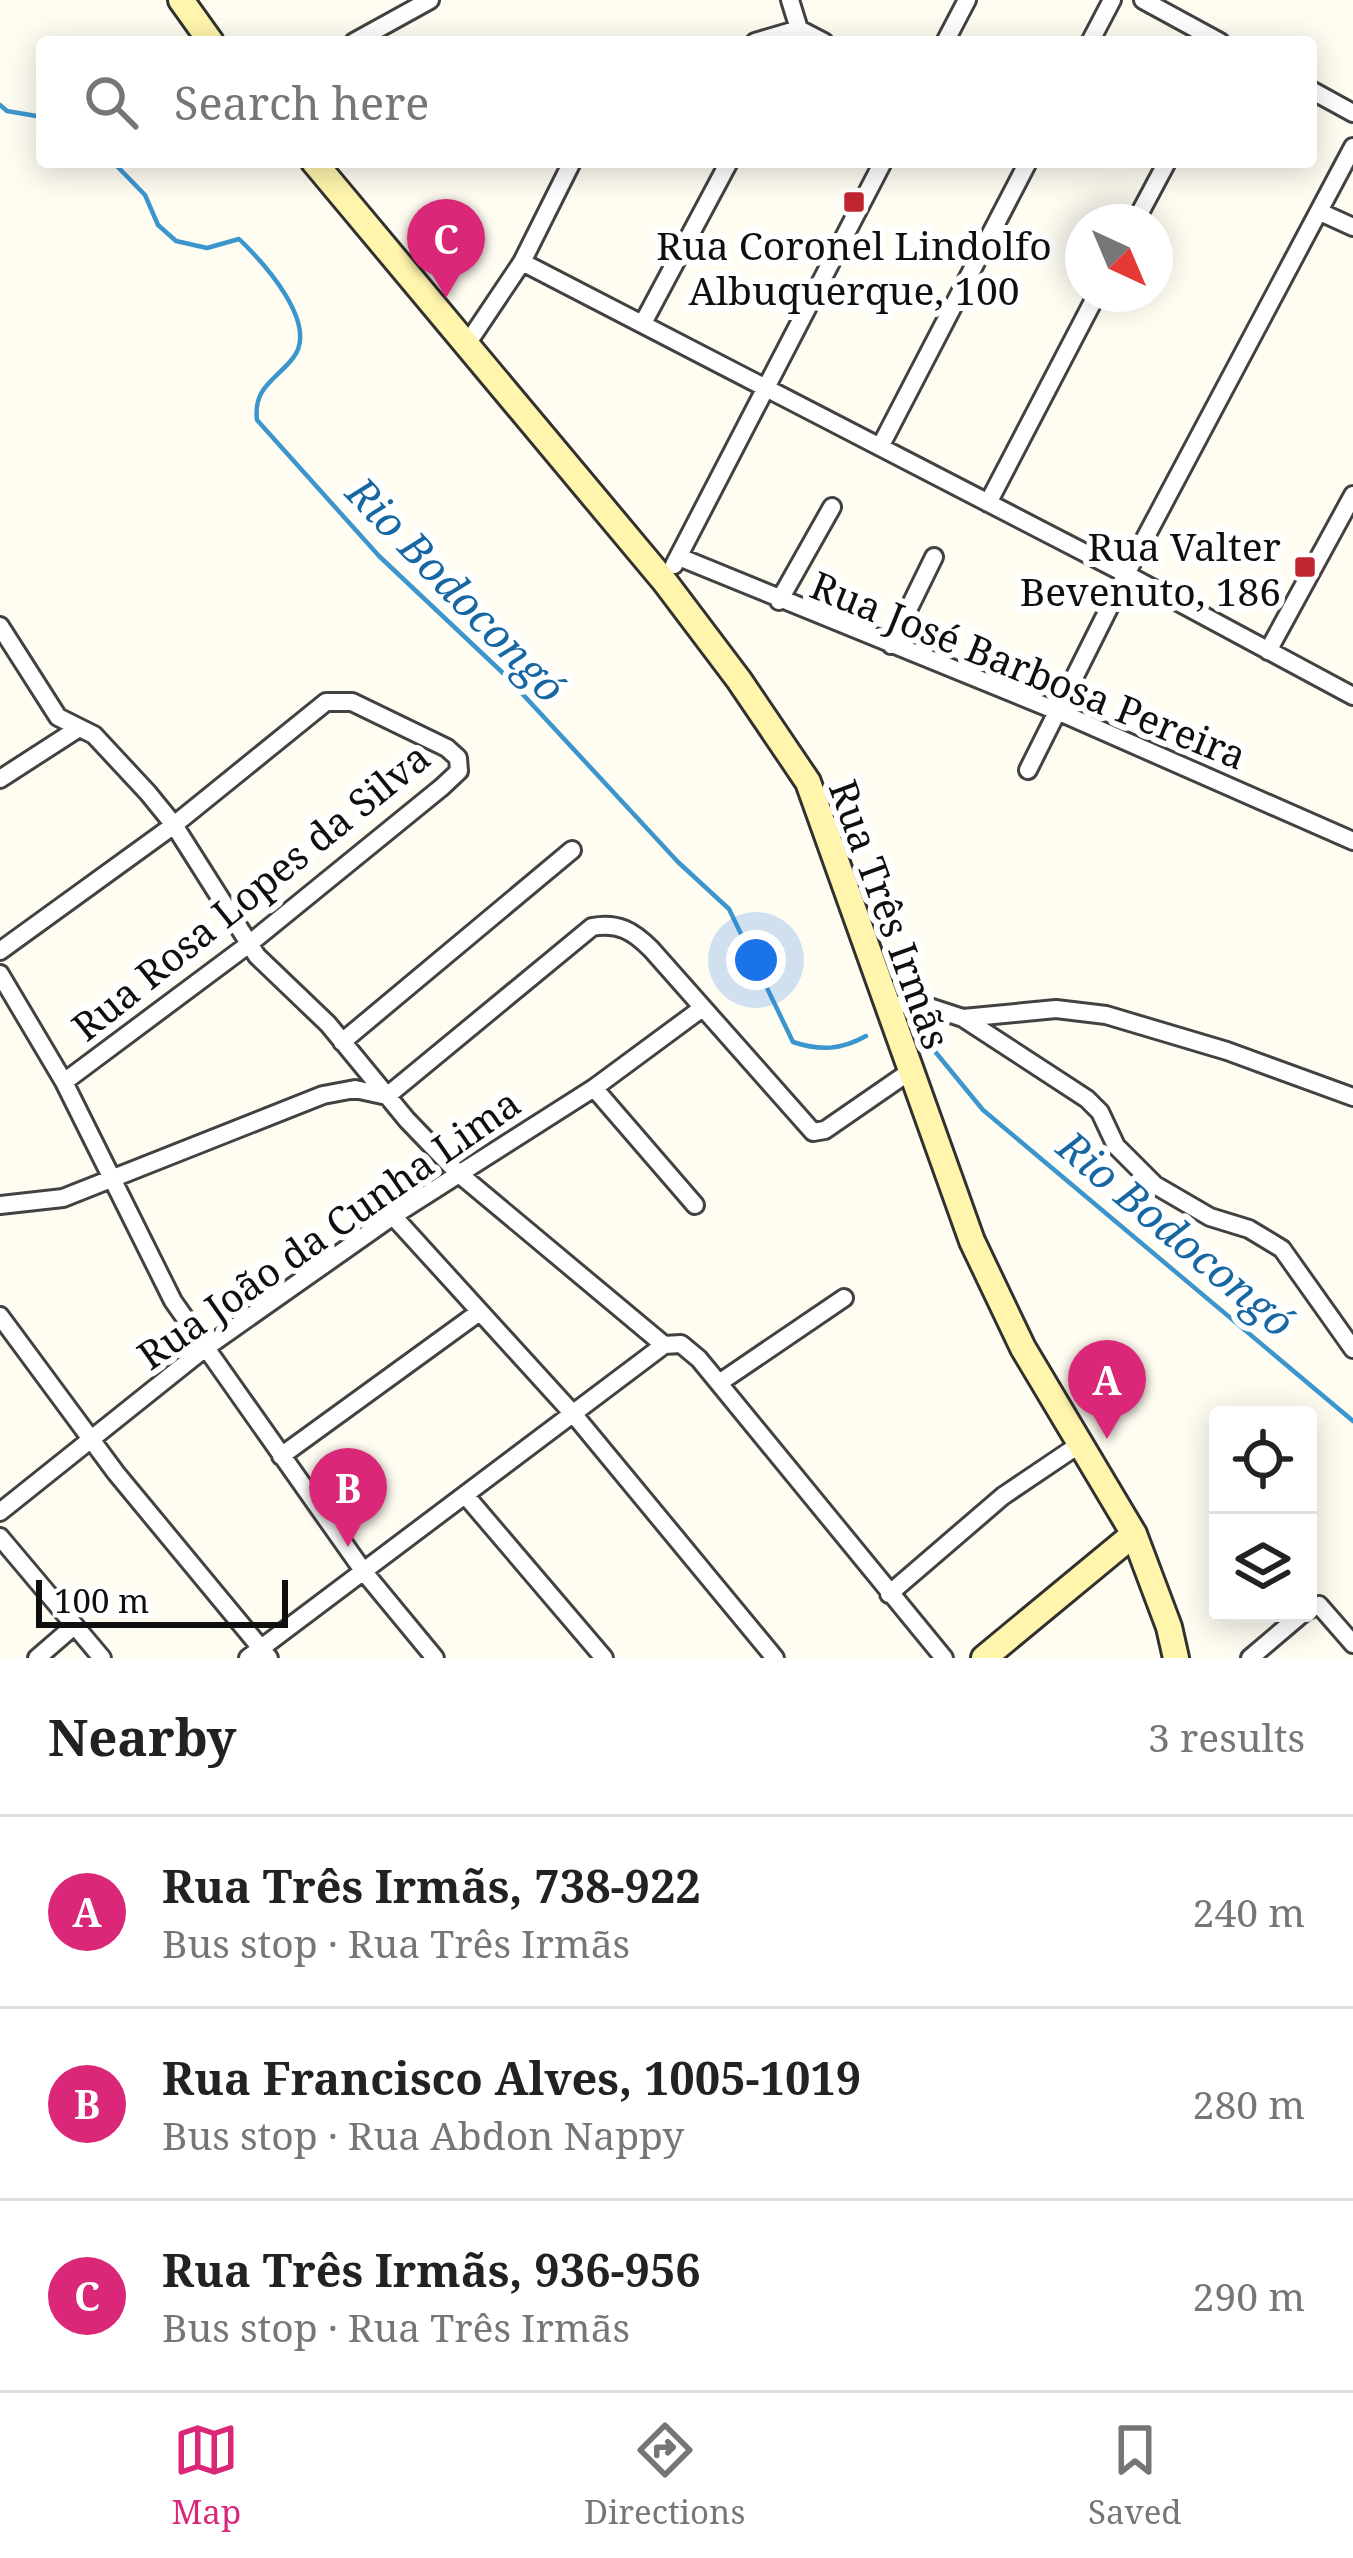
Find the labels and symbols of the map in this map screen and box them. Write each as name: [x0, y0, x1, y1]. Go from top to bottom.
marker: Rua Coronel Lindolfo Albuquerque, 100: [841, 189, 867, 215]
pin: C: [407, 199, 485, 298]
north arrow: [1065, 204, 1173, 312]
place label: Rua Coronel Lindolfo Albuquerque, 100: [656, 218, 1052, 316]
water label: Rio Bodocongó: [334, 463, 579, 714]
place label: Rua Valter Bevenuto, 186: [1020, 519, 1281, 617]
marker: Rua Valter Bevenuto, 186: [1292, 554, 1318, 580]
street label: Rua José Barbosa Pereira: [803, 557, 1255, 781]
street label: Rua Rosa Lopes da Silva: [60, 730, 440, 1052]
street label: Rua Três Irmãs: [818, 772, 964, 1056]
your location: [726, 930, 786, 990]
street label: Rua João da Cunha Lima: [126, 1076, 530, 1380]
water label: Rio Bodocongó: [1046, 1116, 1307, 1349]
pin: A: [1068, 1340, 1146, 1439]
pin: B: [309, 1448, 387, 1547]
scale bar: [36, 1574, 288, 1627]

